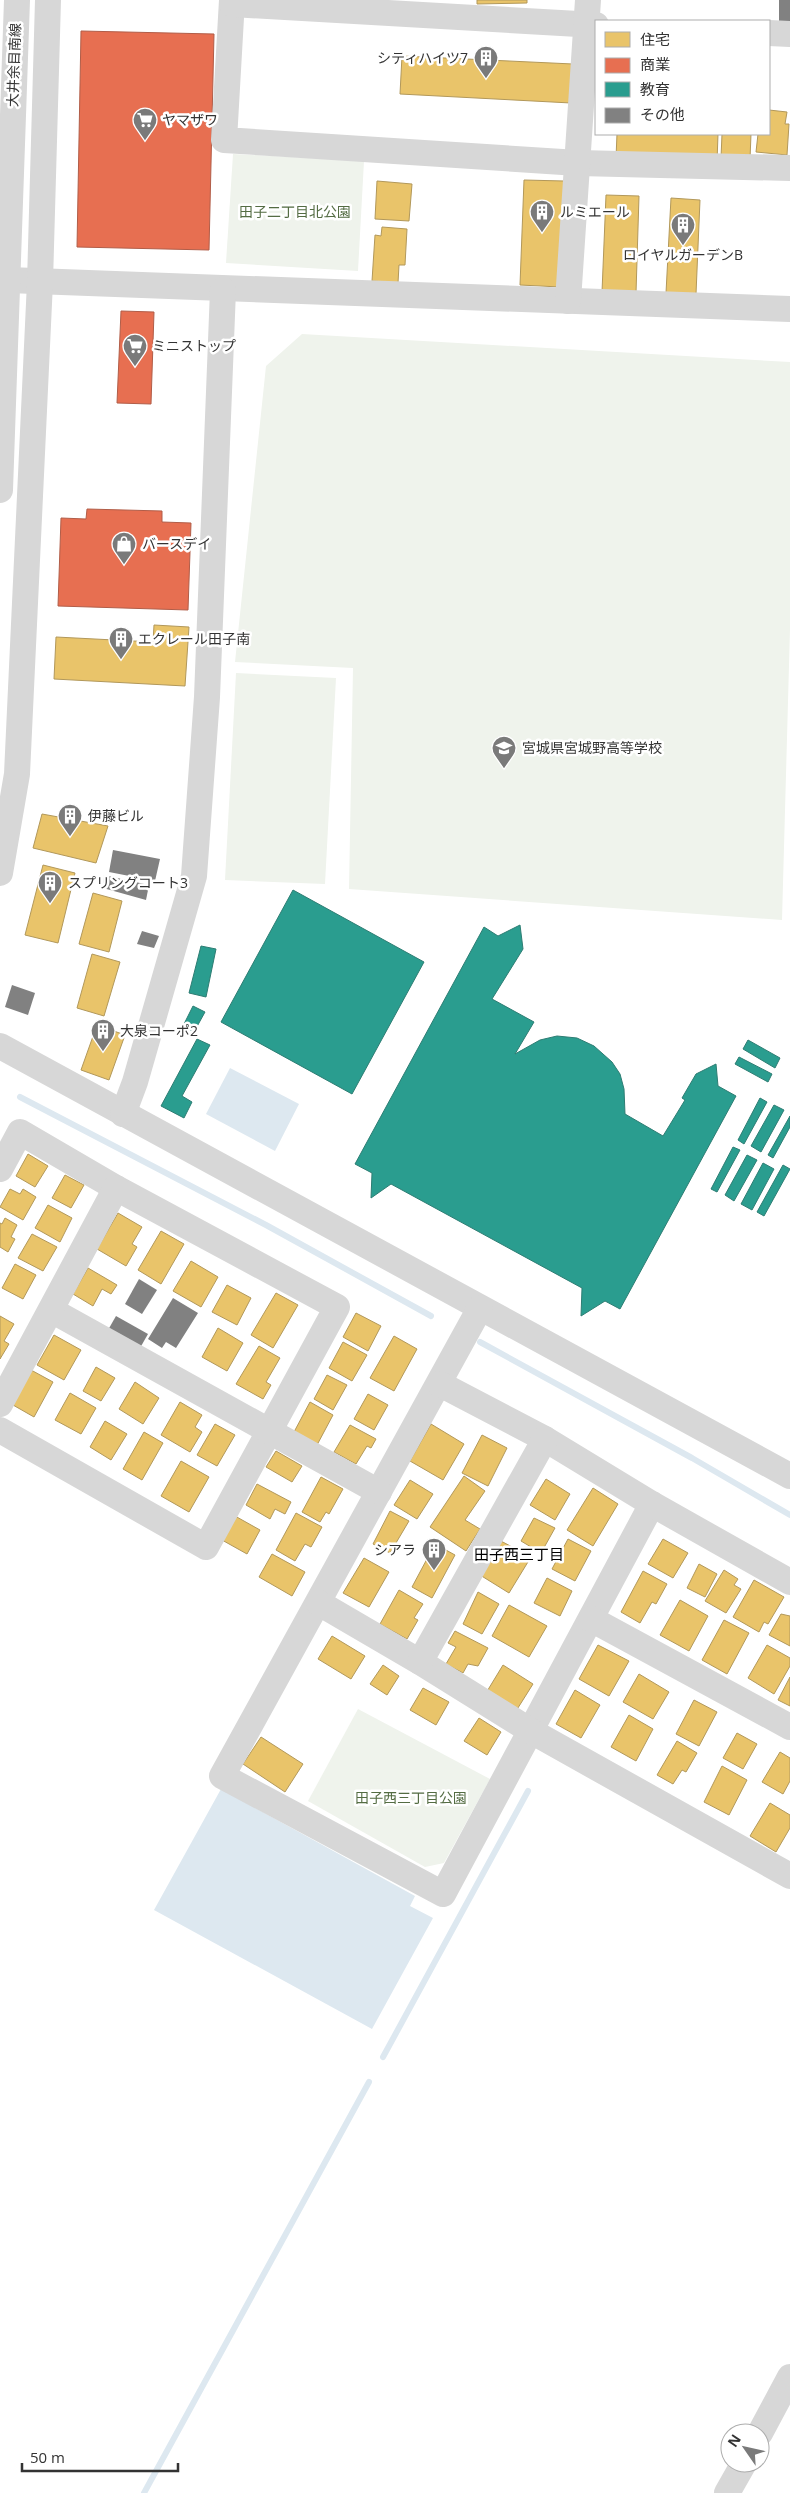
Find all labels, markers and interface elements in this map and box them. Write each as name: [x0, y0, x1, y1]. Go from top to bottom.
legend: [595, 20, 770, 135]
street label: 大井余目南線: [3, 23, 24, 107]
text: 住宅: [640, 29, 670, 49]
building icon: シティハイツ7: [473, 45, 499, 79]
place label: シティハイツ7: [377, 48, 468, 67]
text: 商業: [640, 54, 670, 74]
text: 教育: [640, 79, 670, 99]
text: その他: [640, 104, 685, 124]
supermarket icon: ヤマザワ: [132, 107, 158, 141]
place label: ヤマザワ: [162, 110, 218, 129]
building icon: ルミエール: [529, 199, 555, 233]
park label: 田子二丁目北公園: [239, 202, 351, 221]
place label: ルミエール: [560, 202, 630, 221]
building icon: ロイヤルガーデンB: [670, 212, 696, 246]
place label: ロイヤルガーデンB: [623, 245, 743, 264]
supermarket icon: ミニストップ: [122, 333, 148, 367]
place label: ミニストップ: [152, 336, 236, 355]
shop icon: バースデイ: [111, 531, 137, 565]
place label: バースデイ: [142, 534, 211, 553]
building icon: エクレール田子南: [108, 626, 134, 660]
place label: エクレール田子南: [138, 629, 250, 648]
school or university icon: 宮城県宮城野高等学校: [491, 735, 517, 769]
place label: 宮城県宮城野高等学校: [522, 738, 662, 757]
building icon: 伊藤ビル: [57, 803, 83, 837]
place label: 伊藤ビル: [88, 806, 144, 825]
building icon: スプリングコート3: [37, 870, 63, 904]
place label: スプリングコート3: [68, 873, 188, 892]
building icon: 大泉コーポ2: [90, 1018, 116, 1052]
place label: 大泉コーポ2: [120, 1021, 198, 1040]
building icon: シアラ: [421, 1537, 447, 1571]
place label: シアラ: [374, 1540, 416, 1559]
district label: 田子西三丁目: [474, 1544, 564, 1564]
park label: 田子西三丁目公園: [355, 1788, 467, 1807]
north arrow: [720, 2423, 770, 2473]
text: N: [723, 2430, 745, 2450]
scale bar: [22, 2440, 179, 2472]
text: 50 m: [30, 2447, 65, 2467]

